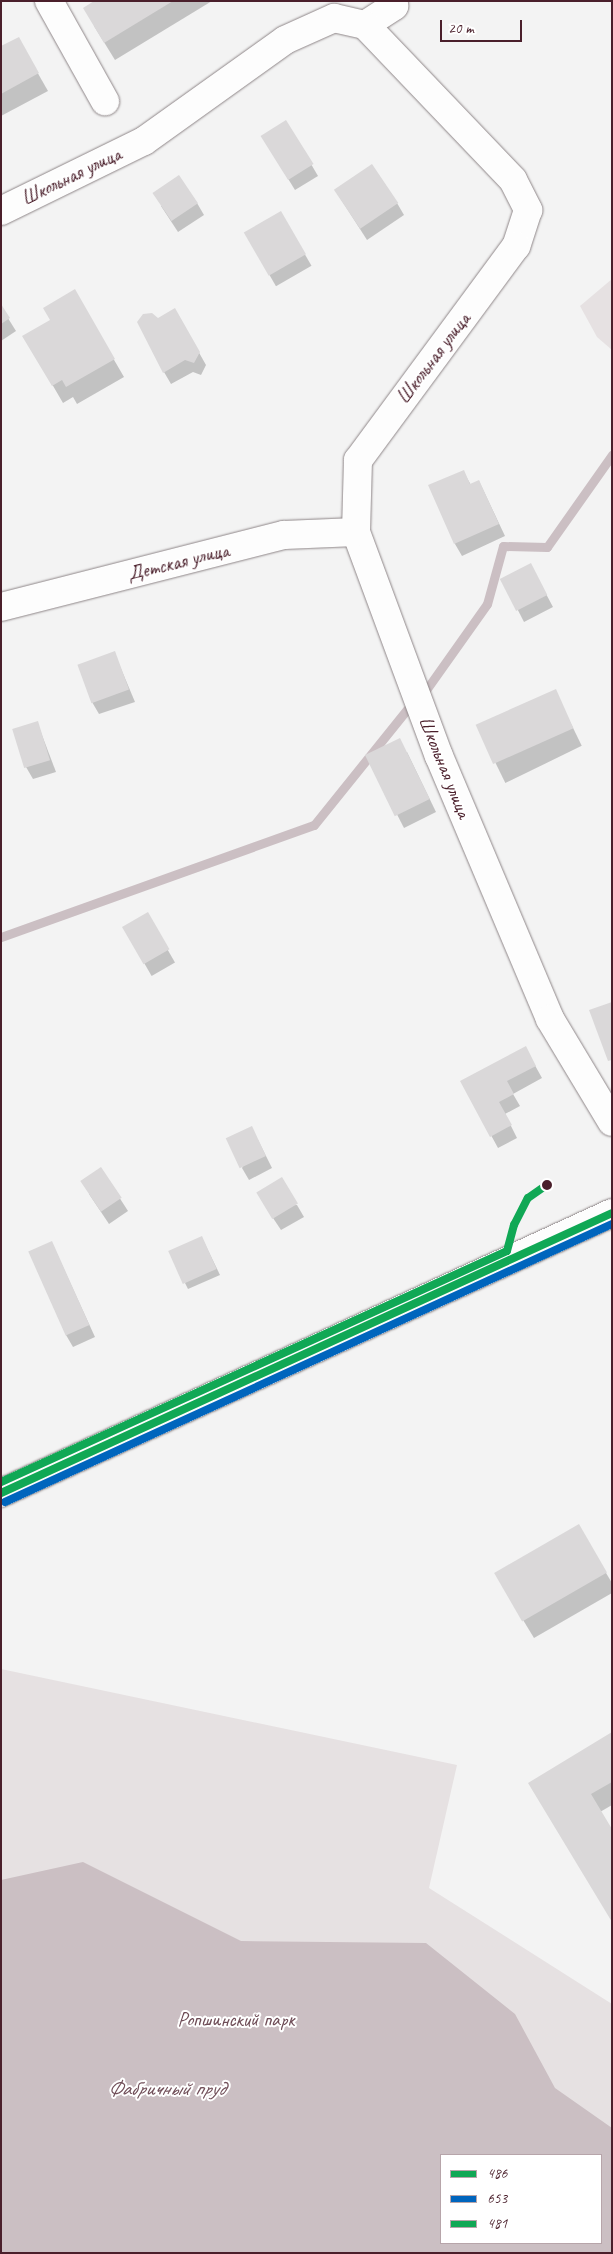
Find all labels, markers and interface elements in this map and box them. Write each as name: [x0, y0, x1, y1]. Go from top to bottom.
scale bar: [443, 10, 526, 42]
text: 20 m: [448, 19, 474, 38]
street label: Школьная улица: [17, 141, 125, 211]
street label: Школьная улица: [391, 307, 475, 409]
street label: Детская улица: [125, 538, 231, 586]
street label: Школьная улица: [414, 712, 476, 822]
unlabelled marker: [542, 1180, 552, 1190]
park label: Ропшинский парк: [177, 2007, 295, 2031]
water label: Фабричный пруд: [107, 2075, 225, 2101]
legend: [440, 2154, 603, 2244]
text: 486: [487, 2164, 507, 2183]
text: 653: [487, 2189, 507, 2208]
text: 481: [487, 2214, 507, 2233]

